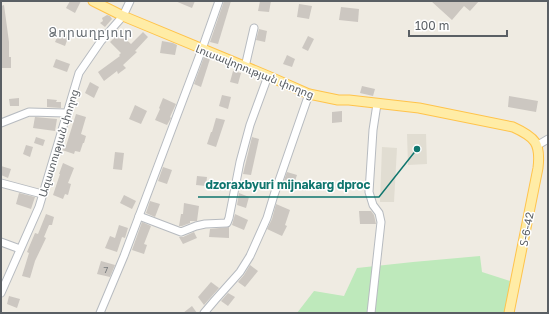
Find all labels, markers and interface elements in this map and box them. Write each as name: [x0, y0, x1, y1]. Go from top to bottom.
scale bar: [409, 12, 507, 38]
text: 100 m: [415, 18, 449, 33]
district label: Ձորաղբյուր: [49, 24, 133, 40]
street label: Լուսավորության փողոց: [194, 41, 316, 102]
street label: Ազատության փողոց: [35, 88, 82, 199]
callout: dzoraxbyuri mijnakarg dproc: [198, 173, 379, 197]
text: dzoraxbyuri mijnakarg dproc: [206, 177, 371, 192]
street label: Տ-6-42: [516, 211, 536, 247]
house number: 7: [104, 264, 109, 275]

